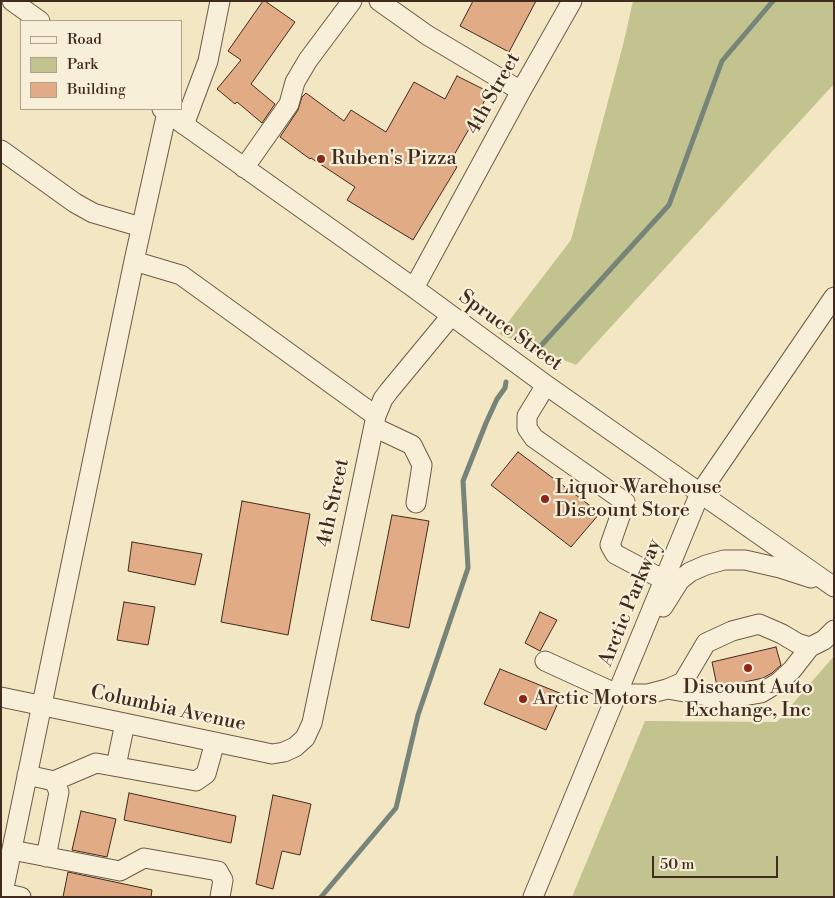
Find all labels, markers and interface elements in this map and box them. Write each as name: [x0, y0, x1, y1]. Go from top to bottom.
legend: [20, 20, 182, 110]
text: Road: [67, 30, 102, 49]
street label: 4th Street: [462, 49, 526, 139]
text: Park: [67, 55, 98, 74]
text: Building: [67, 80, 126, 99]
place label: Ruben's Pizza: [331, 147, 457, 171]
marker: Ruben's Pizza: [315, 153, 327, 165]
street label: Spruce Street: [453, 285, 567, 377]
street label: 4th Street: [313, 457, 355, 549]
place label: Liquor Warehouse Discount Store: [555, 476, 722, 523]
marker: Liquor Warehouse Discount Store: [539, 493, 551, 505]
street label: Arctic Parkway: [595, 536, 667, 670]
marker: Discount Auto Exchange, Inc: [742, 662, 754, 674]
place label: Discount Auto Exchange, Inc: [683, 676, 813, 723]
street label: Columbia Avenue: [88, 681, 248, 737]
place label: Arctic Motors: [533, 687, 657, 711]
marker: Arctic Motors: [517, 693, 529, 705]
scale bar: [655, 846, 781, 878]
text: 50 m: [660, 855, 694, 874]

